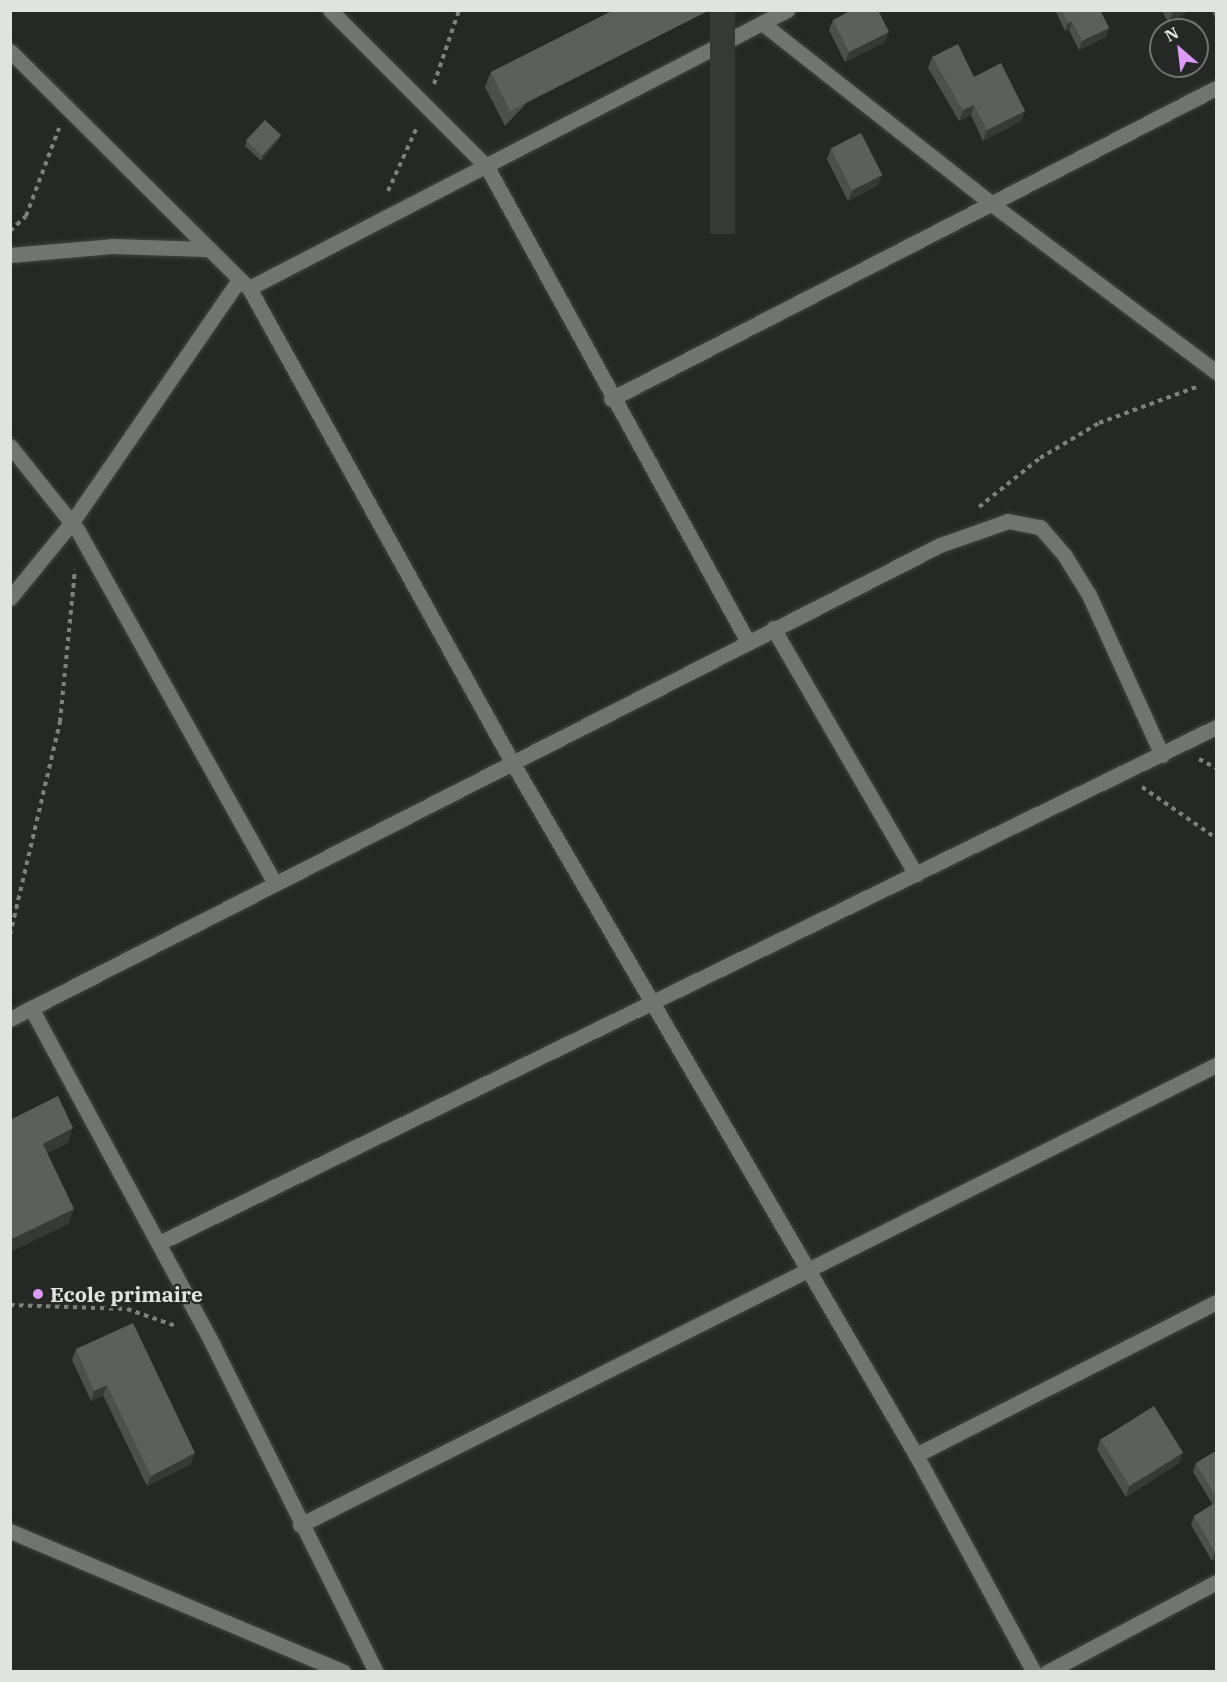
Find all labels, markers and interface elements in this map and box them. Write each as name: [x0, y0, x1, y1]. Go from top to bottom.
north arrow: [1149, 18, 1209, 78]
text: N: [1161, 22, 1182, 46]
place label: Ecole primaire: [50, 1281, 203, 1307]
marker: Ecole primaire: [31, 1287, 45, 1301]

